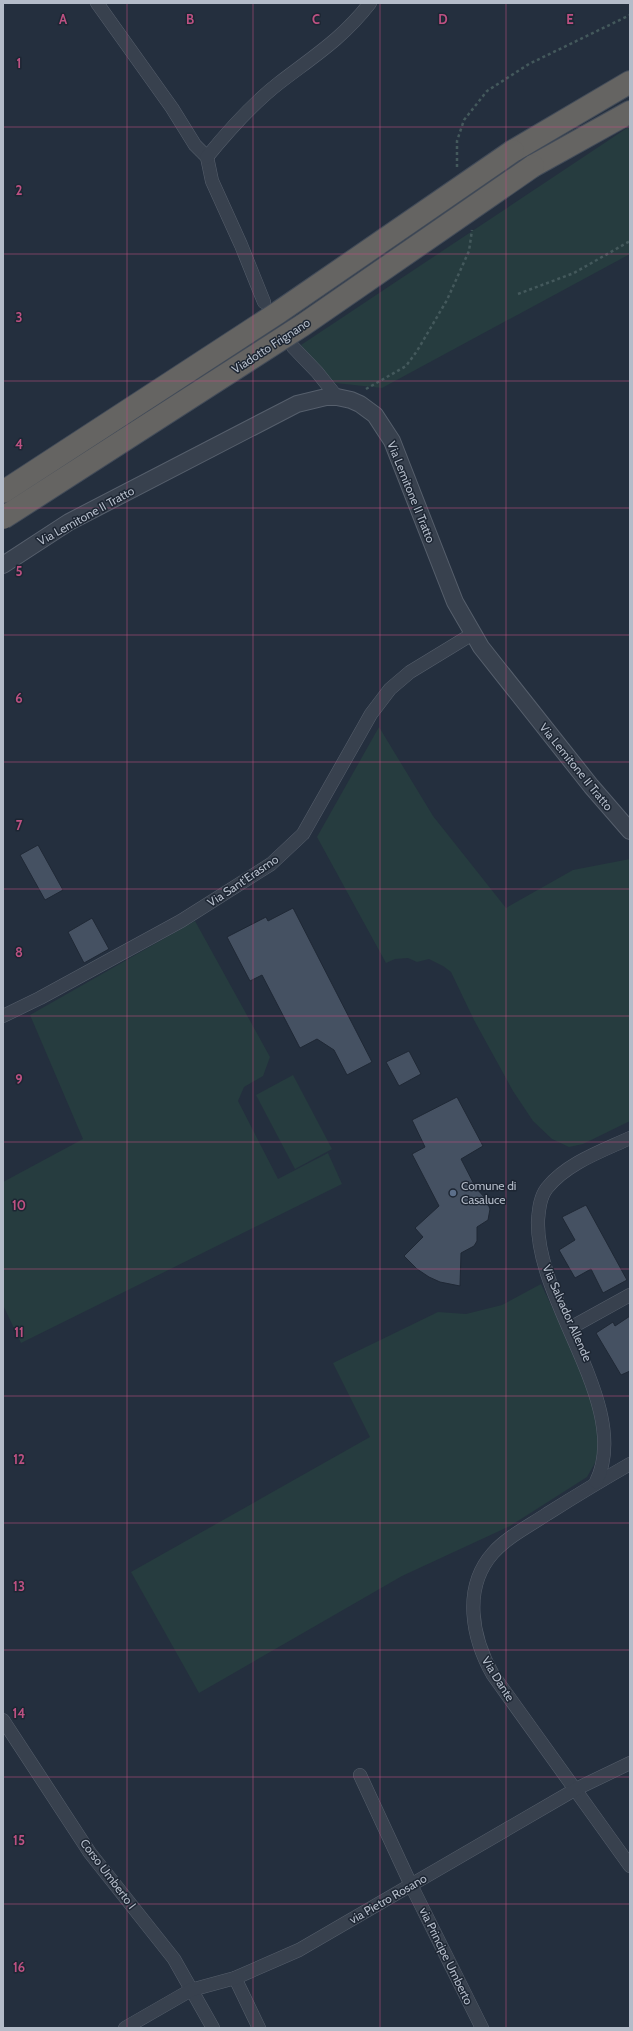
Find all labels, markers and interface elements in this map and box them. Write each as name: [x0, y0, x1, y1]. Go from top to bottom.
text: A: [59, 11, 68, 27]
text: B: [186, 11, 194, 27]
text: C: [312, 11, 320, 27]
text: D: [438, 11, 448, 27]
text: E: [566, 11, 574, 27]
text: 1: [17, 55, 21, 71]
text: 2: [16, 182, 23, 198]
text: 3: [15, 309, 23, 325]
street label: Viadotto Frignano: [229, 314, 313, 377]
text: 4: [15, 436, 23, 452]
street label: Via Lemitone II Tratto: [384, 439, 439, 545]
street label: Via Lemitone II Tratto: [35, 483, 137, 548]
text: 5: [16, 563, 23, 579]
text: 6: [15, 690, 23, 706]
street label: Via Lemitone II Tratto: [536, 720, 617, 814]
text: 7: [16, 817, 23, 833]
street label: Via Sant'Erasmo: [204, 851, 281, 910]
text: 8: [15, 944, 23, 960]
text: 9: [15, 1071, 23, 1087]
place label: Comune di Casaluce: [461, 1178, 516, 1207]
marker: Comune di Casaluce: [448, 1188, 458, 1198]
text: 10: [12, 1197, 26, 1213]
street label: Via Salvador Allende: [539, 1262, 596, 1363]
text: 11: [14, 1324, 24, 1340]
text: 12: [13, 1451, 25, 1467]
text: 13: [13, 1578, 25, 1594]
street label: Via Dante: [479, 1654, 518, 1704]
text: 14: [13, 1705, 25, 1721]
text: 15: [13, 1832, 25, 1848]
street label: Corso Umberto I: [77, 1836, 140, 1912]
street label: via Pietro Rosano: [346, 1870, 430, 1927]
street label: via Principe Umberto: [416, 1905, 477, 2007]
text: 16: [13, 1959, 25, 1975]

